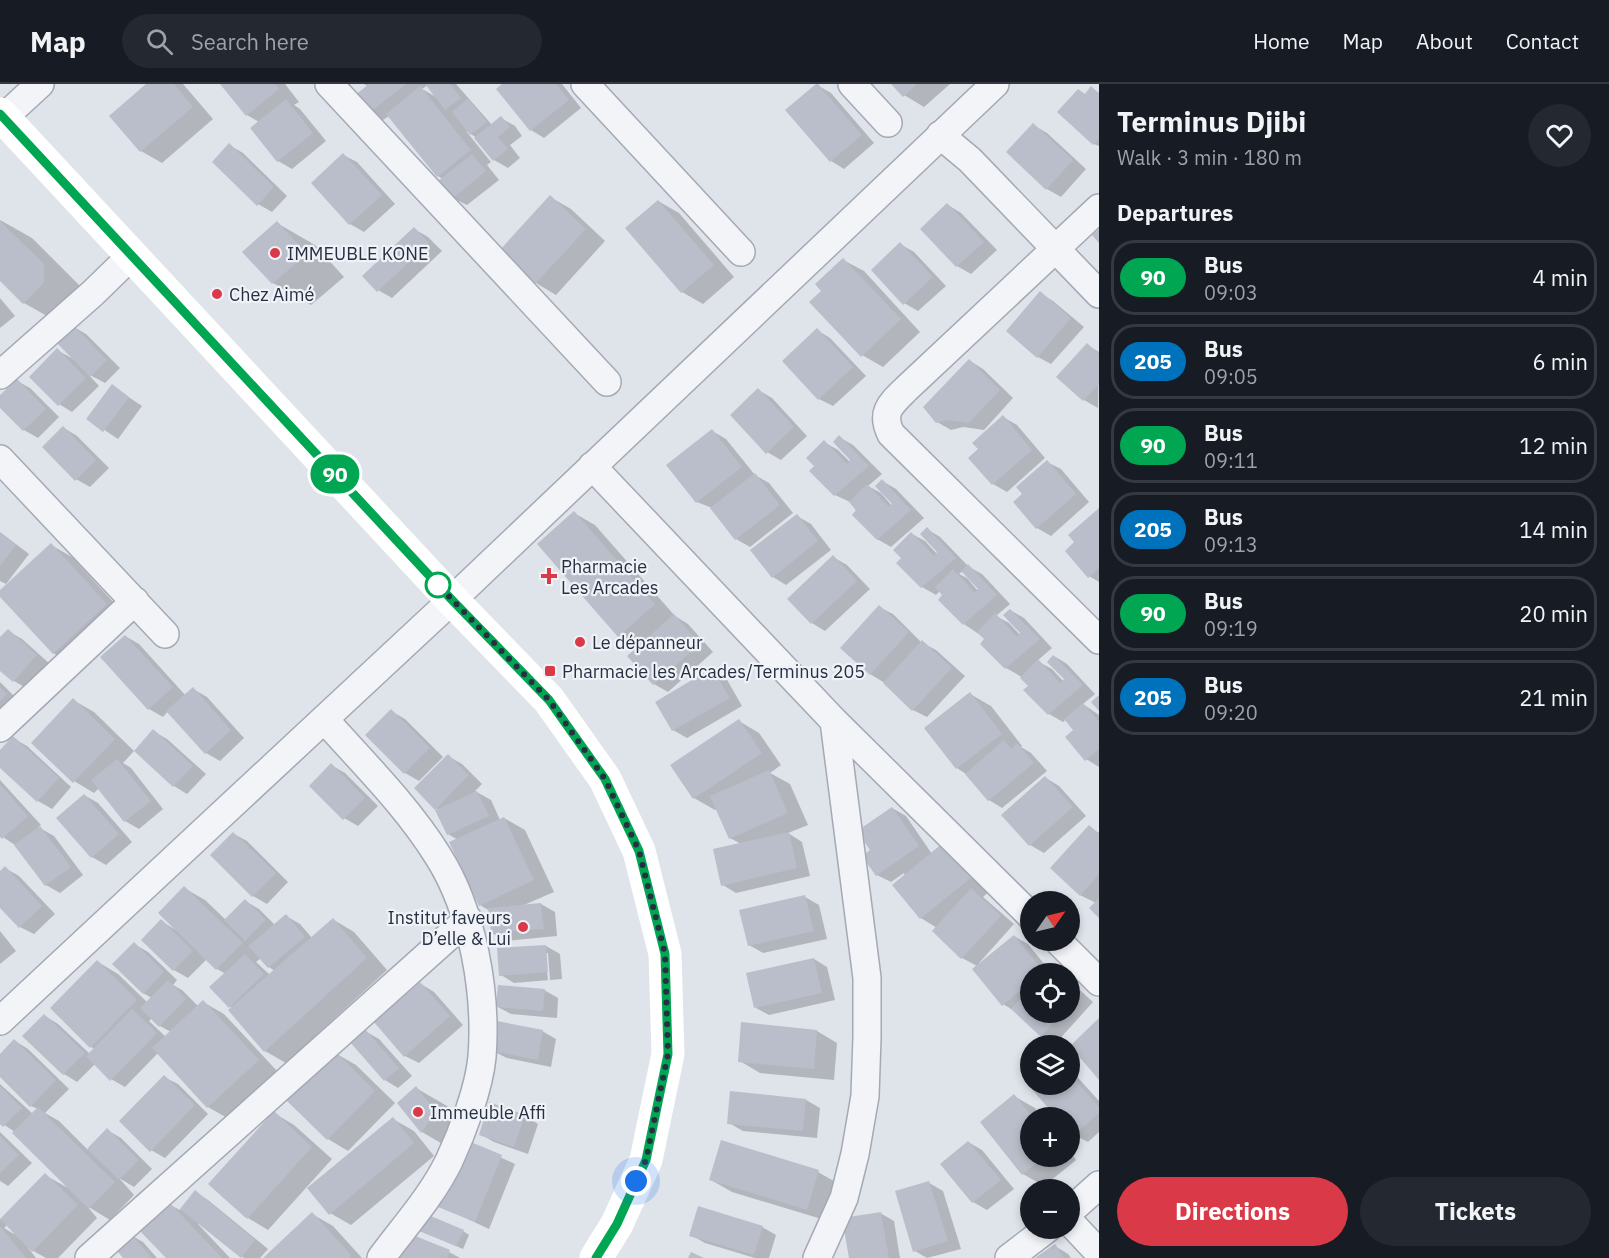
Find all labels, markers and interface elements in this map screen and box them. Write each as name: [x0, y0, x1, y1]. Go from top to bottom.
search box: [122, 14, 542, 68]
text: Map: [30, 23, 86, 60]
icon: search: [143, 25, 176, 58]
text: Search here: [191, 27, 309, 56]
text: Home: [1253, 27, 1310, 55]
text: Map: [1343, 27, 1383, 55]
text: About: [1416, 27, 1473, 55]
text: Contact: [1506, 27, 1579, 55]
text: Terminus Djibi: [1117, 103, 1306, 140]
button: heart: [1528, 104, 1591, 167]
text: Walk · 3 min · 180 m: [1117, 144, 1302, 171]
text: Departures: [1117, 198, 1233, 227]
place label: IMMEUBLE KONE: [287, 242, 429, 265]
marker: IMMEUBLE KONE: [268, 246, 282, 260]
text: Bus: [1204, 250, 1243, 279]
text: 90: [1140, 263, 1166, 291]
text: 4 min: [1532, 263, 1588, 292]
text: 09:03: [1204, 279, 1258, 306]
place label: Chez Aimé: [229, 283, 315, 306]
marker: Chez Aimé: [210, 287, 224, 301]
text: Bus: [1204, 334, 1243, 363]
text: 205: [1134, 347, 1172, 375]
text: 6 min: [1532, 347, 1588, 376]
text: 09:05: [1204, 363, 1258, 390]
text: Bus: [1204, 418, 1243, 447]
text: 90: [1140, 431, 1166, 459]
text: 12 min: [1519, 431, 1588, 460]
text: 09:11: [1204, 447, 1258, 474]
line badge: 90: [308, 454, 362, 494]
text: 90: [322, 460, 348, 488]
text: Bus: [1204, 502, 1243, 531]
text: 205: [1134, 515, 1172, 543]
text: 14 min: [1519, 515, 1588, 544]
text: 09:13: [1204, 531, 1258, 558]
place label: Pharmacie Les Arcades: [561, 555, 659, 599]
marker: Pharmacie Les Arcades: [542, 569, 556, 583]
unlabelled marker: [425, 572, 451, 598]
text: Bus: [1204, 586, 1243, 615]
text: 90: [1140, 599, 1166, 627]
text: 20 min: [1519, 599, 1588, 628]
text: 09:19: [1204, 615, 1258, 642]
place label: Le dépanneur: [592, 631, 703, 654]
marker: Le dépanneur: [573, 635, 587, 649]
place label: Pharmacie les Arcades/Terminus 205: [562, 660, 865, 683]
marker: Pharmacie les Arcades/Terminus 205: [543, 664, 557, 678]
text: Bus: [1204, 670, 1243, 699]
text: 205: [1134, 683, 1172, 711]
text: 21 min: [1519, 683, 1588, 712]
text: 09:20: [1204, 699, 1258, 726]
north arrow: [1020, 891, 1080, 951]
map controls: [1020, 891, 1080, 1239]
place label: Institut faveurs D’elle & Lui: [388, 906, 511, 950]
marker: Institut faveurs D’elle & Lui: [516, 920, 530, 934]
button: locate: [1020, 963, 1080, 1023]
button: layers: [1020, 1035, 1080, 1095]
place label: Immeuble Affi: [430, 1101, 546, 1124]
marker: Immeuble Affi: [411, 1105, 425, 1119]
button: +: [1020, 1107, 1080, 1167]
your location: [621, 1166, 651, 1196]
button: Directions: [1117, 1177, 1348, 1246]
button: Tickets: [1360, 1177, 1591, 1246]
button: −: [1020, 1179, 1080, 1239]

